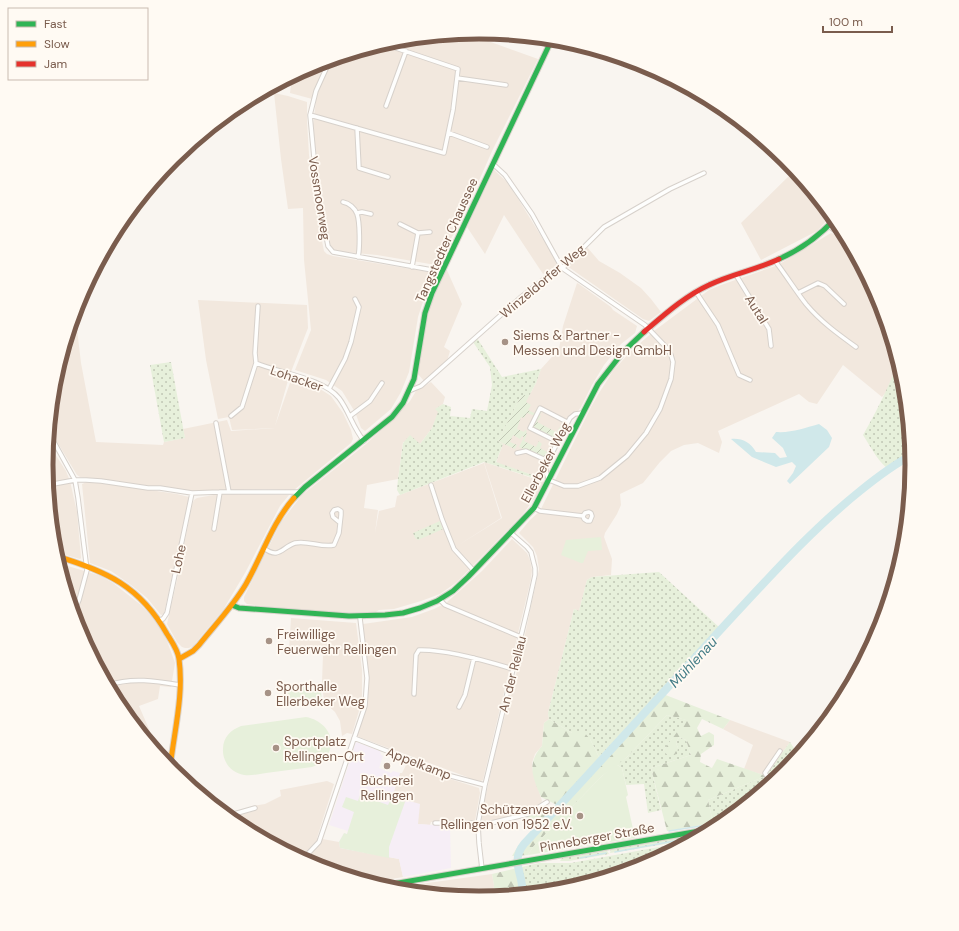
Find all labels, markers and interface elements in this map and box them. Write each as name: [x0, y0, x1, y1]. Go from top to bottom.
legend: [8, 8, 148, 80]
scale bar: [823, 8, 892, 34]
text: 100 m: [829, 14, 863, 30]
text: Fast: [44, 16, 67, 32]
text: Slow: [44, 36, 70, 52]
text: Jam: [44, 56, 67, 72]
street label: Vossmoorweg: [304, 155, 335, 241]
street label: Tangstedter Chaussee: [411, 175, 482, 305]
street label: Winzeldorfer Weg: [496, 241, 589, 322]
street label: Autal: [741, 292, 772, 327]
place label: Siems & Partner - Messen und Design GmbH: [513, 327, 672, 359]
marker: Siems & Partner - Messen und Design GmbH: [500, 337, 510, 347]
street label: Lohacker: [268, 362, 326, 395]
street label: Ellerbeker Weg: [517, 419, 574, 506]
street label: Lohe: [167, 543, 190, 575]
place label: Freiwillige Feuerwehr Rellingen: [277, 626, 396, 658]
water label: Mühlenau: [665, 633, 721, 691]
street label: An der Rellau: [495, 634, 530, 714]
marker: Freiwillige Feuerwehr Rellingen: [264, 636, 274, 646]
place label: Sporthalle Ellerbeker Weg: [276, 678, 365, 710]
marker: Sporthalle Ellerbeker Weg: [263, 688, 273, 698]
place label: Sportplatz Rellingen-Ort: [284, 733, 364, 765]
marker: Sportplatz Rellingen-Ort: [271, 743, 281, 753]
street label: Appelkamp: [384, 743, 454, 784]
marker: Bücherei Rellingen: [382, 761, 392, 771]
place label: Bücherei Rellingen: [361, 772, 413, 804]
place label: Schützenverein Rellingen von 1952 e.V.: [440, 801, 572, 833]
marker: Schützenverein Rellingen von 1952 e.V.: [575, 811, 585, 821]
street label: Pinneberger Straße: [538, 819, 656, 856]

